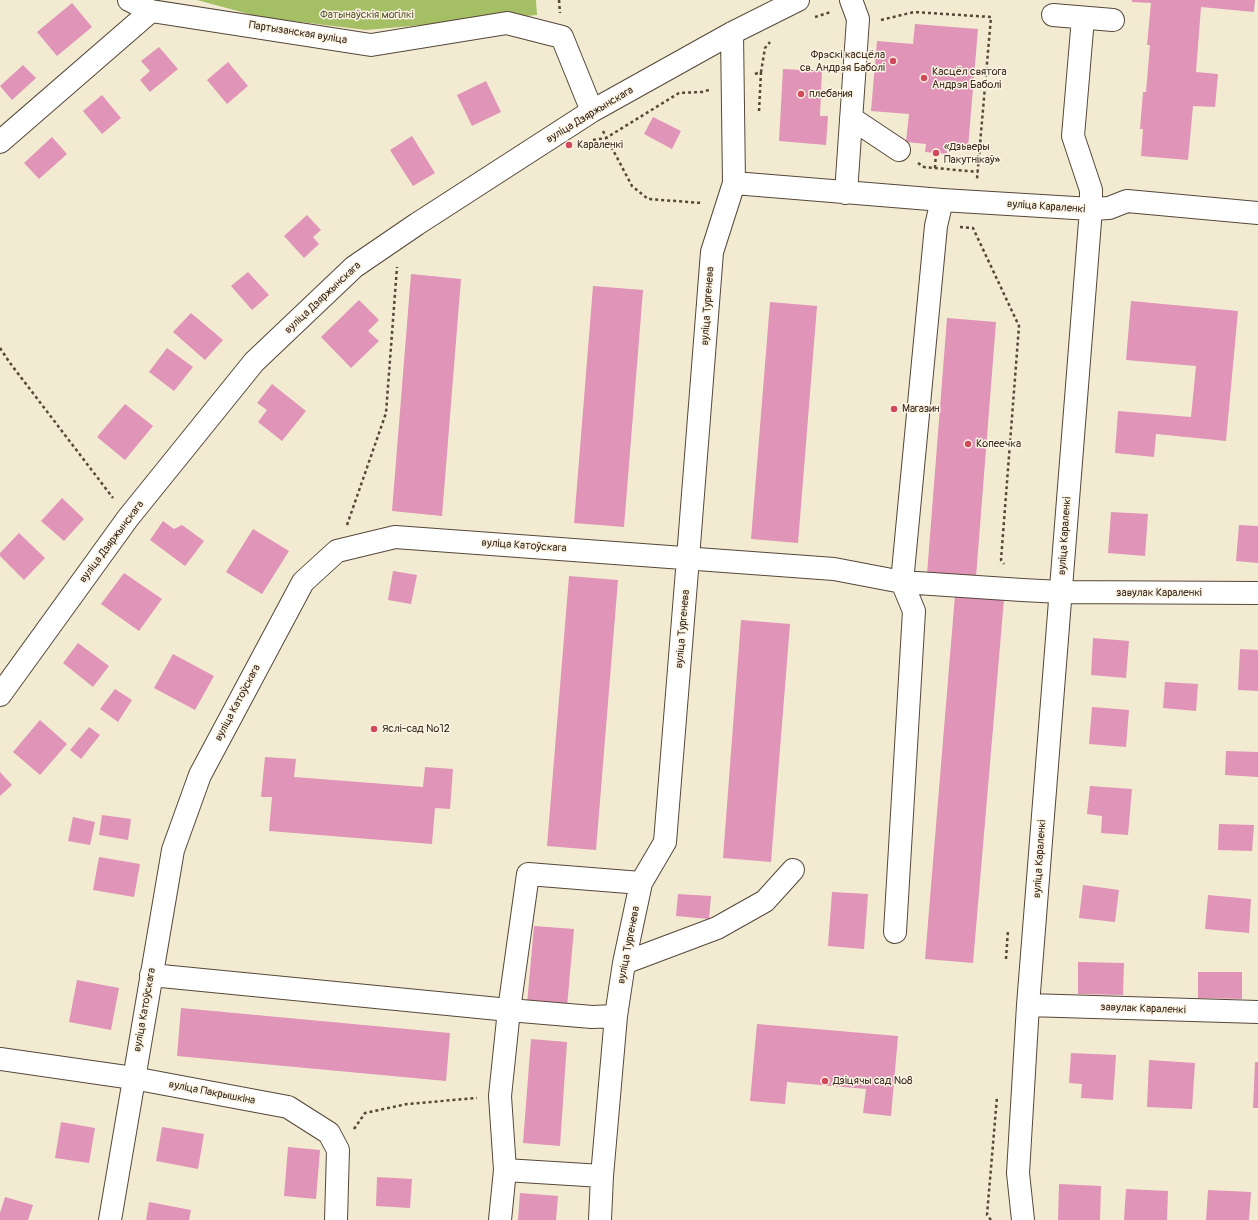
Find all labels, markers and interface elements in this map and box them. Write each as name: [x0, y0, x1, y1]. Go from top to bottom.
park label: Фатынаўскія могілкі: [320, 8, 414, 22]
street label: Партызанская вуліца: [248, 19, 348, 47]
place label: Фрэскі касцёла св. Андрэя Баболі: [800, 48, 885, 74]
marker: Фрэскі касцёла св. Андрэя Баболі: [888, 56, 898, 66]
place label: Касцёл святога Андрэя Баболі: [932, 65, 1006, 91]
marker: Касцёл святога Андрэя Баболі: [919, 73, 929, 83]
street label: вуліца Дзяржынскага: [544, 84, 636, 146]
place label: плебания: [809, 87, 853, 101]
marker: плебания: [796, 89, 806, 99]
place label: Караленкі: [577, 138, 623, 152]
marker: Караленкі: [564, 140, 574, 150]
place label: «Дзьверы Пакутнікаў»: [944, 140, 1000, 166]
marker: «Дзьверы Пакутнікаў»: [931, 148, 941, 158]
street label: вуліца Караленкі: [1006, 198, 1086, 216]
street label: вуліца Дзяржынскага: [282, 259, 364, 337]
street label: вуліца Тургенева: [699, 266, 717, 346]
place label: Магазин: [902, 402, 940, 416]
marker: Магазин: [889, 404, 899, 414]
place label: Копеечка: [976, 437, 1021, 451]
marker: Копеечка: [963, 439, 973, 449]
street label: вуліца Караленкі: [1056, 496, 1074, 576]
street label: вуліца Дзяржынскага: [77, 498, 147, 586]
street label: вуліца Катоўскага: [481, 536, 567, 556]
street label: завулак Караленкі: [1116, 586, 1202, 600]
street label: вуліца Тургенева: [673, 589, 693, 669]
street label: вуліца Катоўскага: [212, 662, 264, 744]
place label: Яслі-сад №12: [382, 722, 450, 736]
marker: Яслі-сад №12: [369, 724, 379, 734]
street label: вуліца Караленкі: [1031, 819, 1049, 899]
street label: вуліца Тургенева: [615, 905, 643, 985]
street label: вуліца Катоўскага: [131, 967, 159, 1053]
street label: завулак Караленкі: [1100, 1001, 1186, 1017]
place label: Дзіцячы сад №8: [833, 1074, 913, 1088]
marker: Дзіцячы сад №8: [820, 1076, 830, 1086]
street label: вуліца Пакрышкіна: [168, 1078, 256, 1108]

